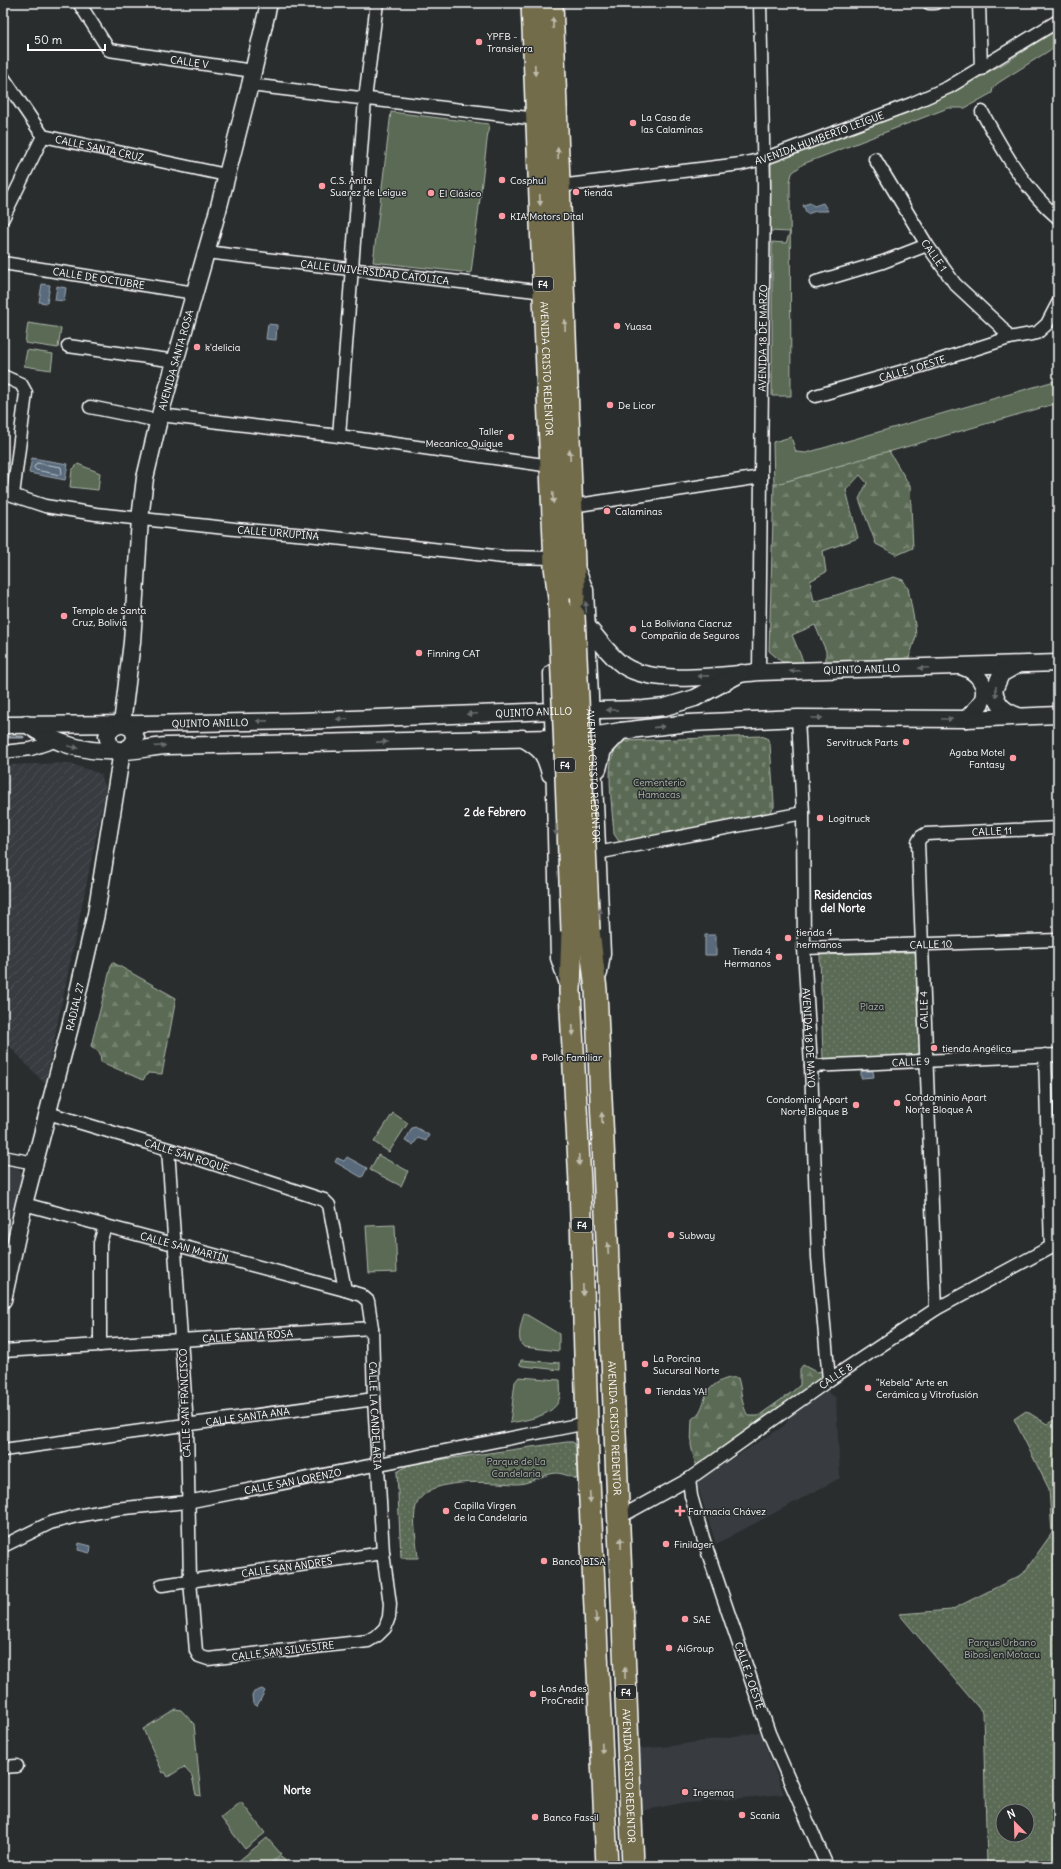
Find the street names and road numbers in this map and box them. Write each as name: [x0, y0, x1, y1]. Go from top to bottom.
street label: CALLE V: [169, 53, 209, 71]
street label: AVENIDA HUMBERTO LEIGUE: [753, 108, 886, 167]
street label: CALLE SANTA CRUZ: [54, 132, 145, 164]
street label: CALLE 1: [919, 237, 950, 274]
street label: CALLE UNIVERSIDAD CATÓLICA: [300, 257, 451, 287]
street label: CALLE DE OCTUBRE: [52, 264, 146, 292]
road number: F4: [533, 277, 553, 291]
street label: AVENIDA 18 DE MARZO: [755, 284, 769, 392]
street label: AVENIDA CRISTO REDENTOR: [538, 301, 556, 437]
street label: AVENIDA SANTA ROSA: [155, 308, 196, 412]
street label: CALLE 1 OESTE: [877, 352, 947, 384]
street label: CALLE URKUPIÑA: [237, 523, 320, 543]
street label: QUINTO ANILLO: [823, 661, 901, 677]
street label: QUINTO ANILLO: [495, 704, 573, 720]
street label: AVENIDA CRISTO REDENTOR: [584, 708, 603, 844]
street label: QUINTO ANILLO: [171, 715, 249, 730]
road number: F4: [555, 758, 575, 772]
street label: CALLE 11: [972, 824, 1012, 838]
street label: CALLE 10: [909, 937, 953, 951]
street label: RADIAL 27: [63, 981, 86, 1032]
street label: AVENIDA 18 DE MAYO: [800, 987, 818, 1088]
street label: CALLE 4: [917, 991, 931, 1029]
street label: CALLE 9: [892, 1054, 930, 1069]
street label: CALLE SAN ROQUE: [143, 1136, 231, 1175]
road number: F4: [572, 1218, 592, 1232]
street label: CALLE SAN MARTÍN: [139, 1229, 230, 1265]
street label: CALLE SANTA ROSA: [202, 1326, 294, 1345]
street label: CALLE SAN FRANCISCO: [177, 1348, 193, 1458]
street label: CALLE 8: [816, 1360, 855, 1392]
street label: CALLE LA CANDELARIA: [366, 1361, 385, 1471]
street label: AVENIDA CRISTO REDENTOR: [606, 1361, 624, 1496]
street label: CALLE SANTA ANA: [205, 1404, 291, 1429]
street label: CALLE SAN LORENZO: [243, 1465, 343, 1497]
street label: CALLE SAN ANDRES: [240, 1554, 333, 1580]
street label: CALLE SAN SILVESTRE: [231, 1638, 335, 1664]
street label: CALLE 2 OESTE: [732, 1640, 767, 1711]
road number: F4: [616, 1685, 636, 1699]
street label: AVENIDA CRISTO REDENTOR: [620, 1708, 639, 1844]

